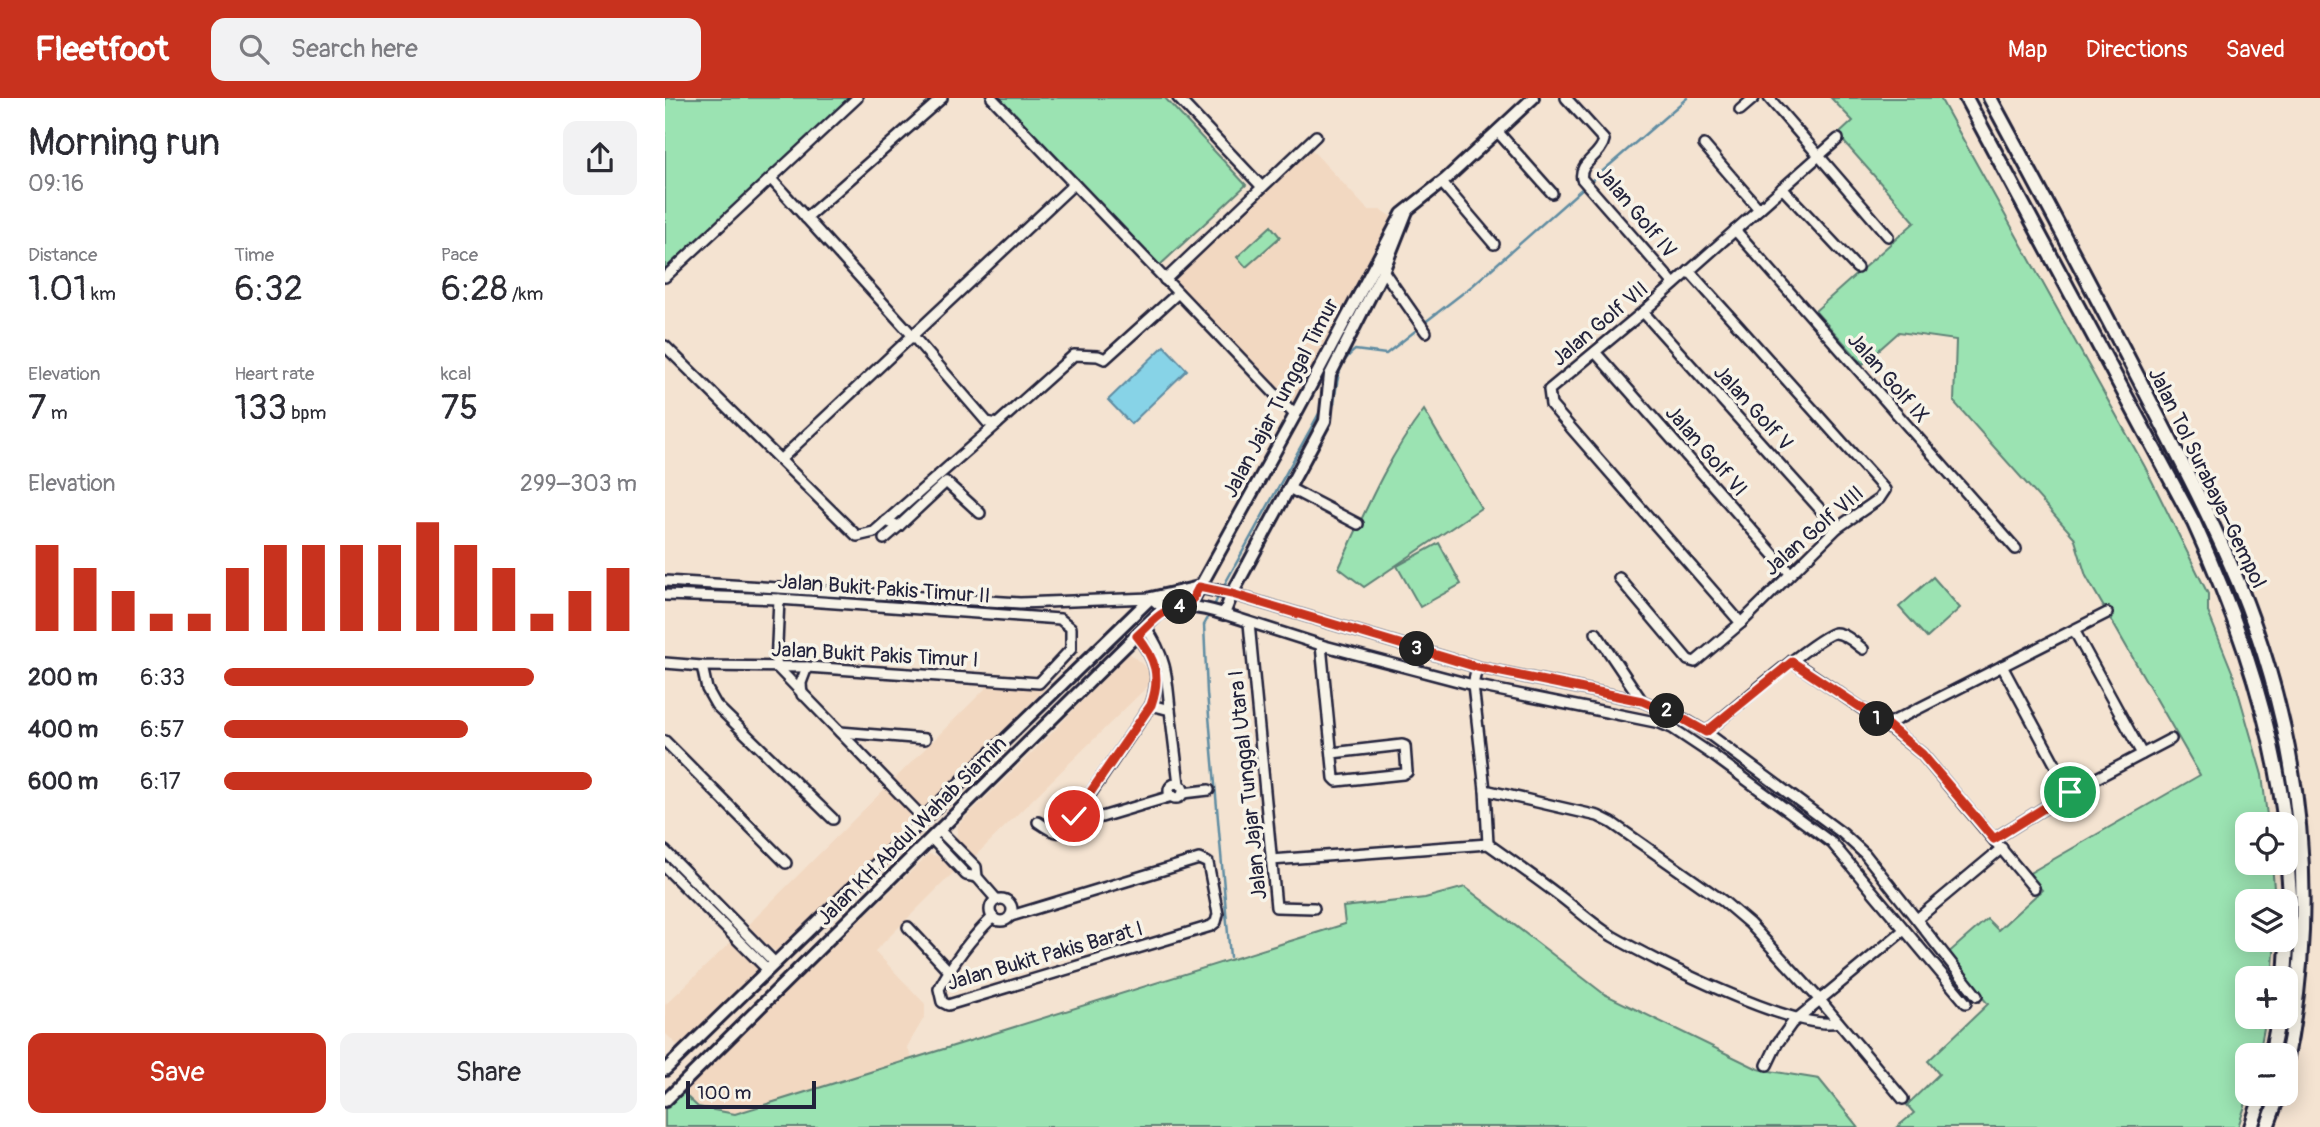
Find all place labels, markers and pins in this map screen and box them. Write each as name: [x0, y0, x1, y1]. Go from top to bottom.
pin: 4: [1163, 589, 1197, 624]
pin: 3: [1399, 632, 1435, 666]
pin: 2: [1649, 694, 1685, 728]
pin: 1: [1859, 702, 1895, 736]
pin: [2040, 762, 2100, 822]
pin: [1044, 786, 1104, 846]

